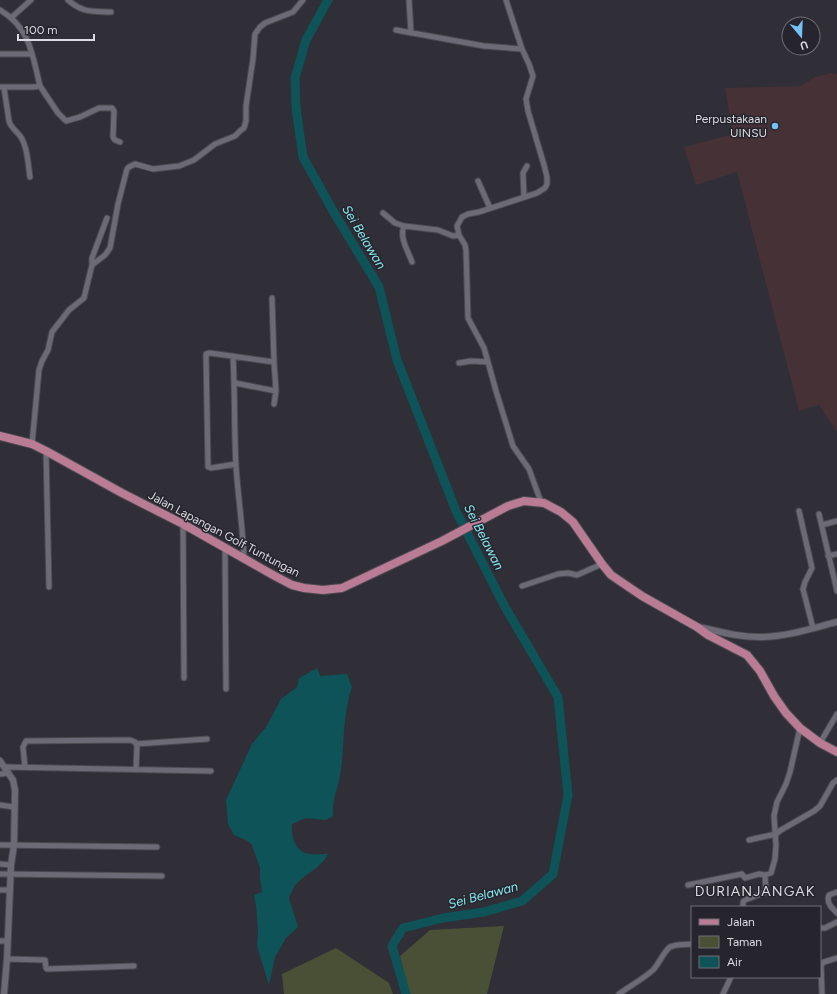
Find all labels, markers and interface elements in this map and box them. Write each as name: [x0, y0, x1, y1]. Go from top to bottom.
scale bar: [18, 16, 94, 42]
north arrow: [781, 16, 821, 56]
text: 100 m: [24, 23, 58, 37]
text: U: [798, 38, 810, 52]
place label: Perpustakaan UINSU: [695, 112, 767, 140]
marker: Perpustakaan UINSU: [770, 121, 780, 131]
water label: Sei Belawan: [339, 202, 389, 272]
street label: Jalan Lapangan Golf Tuntungan: [146, 488, 302, 580]
water label: Sei Belawan: [461, 502, 507, 572]
water label: Sei Belawan: [446, 878, 520, 912]
district label: DURIANJANGAK: [695, 883, 815, 900]
legend: [691, 906, 821, 978]
text: Jalan: [727, 915, 755, 929]
text: Taman: [727, 935, 762, 949]
text: Air: [727, 955, 742, 969]

